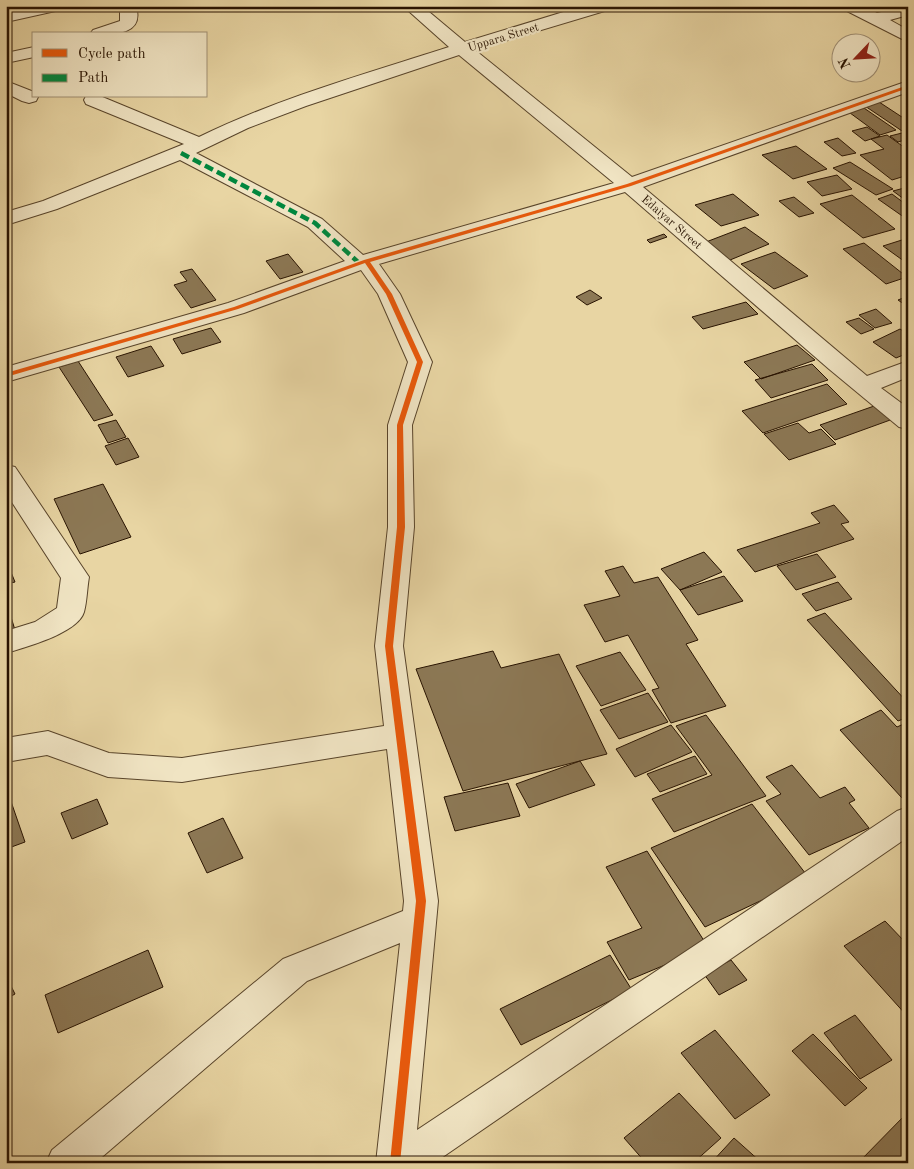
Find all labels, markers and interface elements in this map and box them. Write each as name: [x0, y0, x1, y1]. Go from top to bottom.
street label: Uppara Street: [466, 21, 540, 54]
legend: [32, 32, 208, 98]
north arrow: [832, 32, 882, 82]
text: Cycle path: [78, 47, 146, 62]
text: N: [836, 55, 854, 71]
text: Path: [78, 71, 108, 86]
street label: Edaiyar Street: [639, 193, 704, 252]

